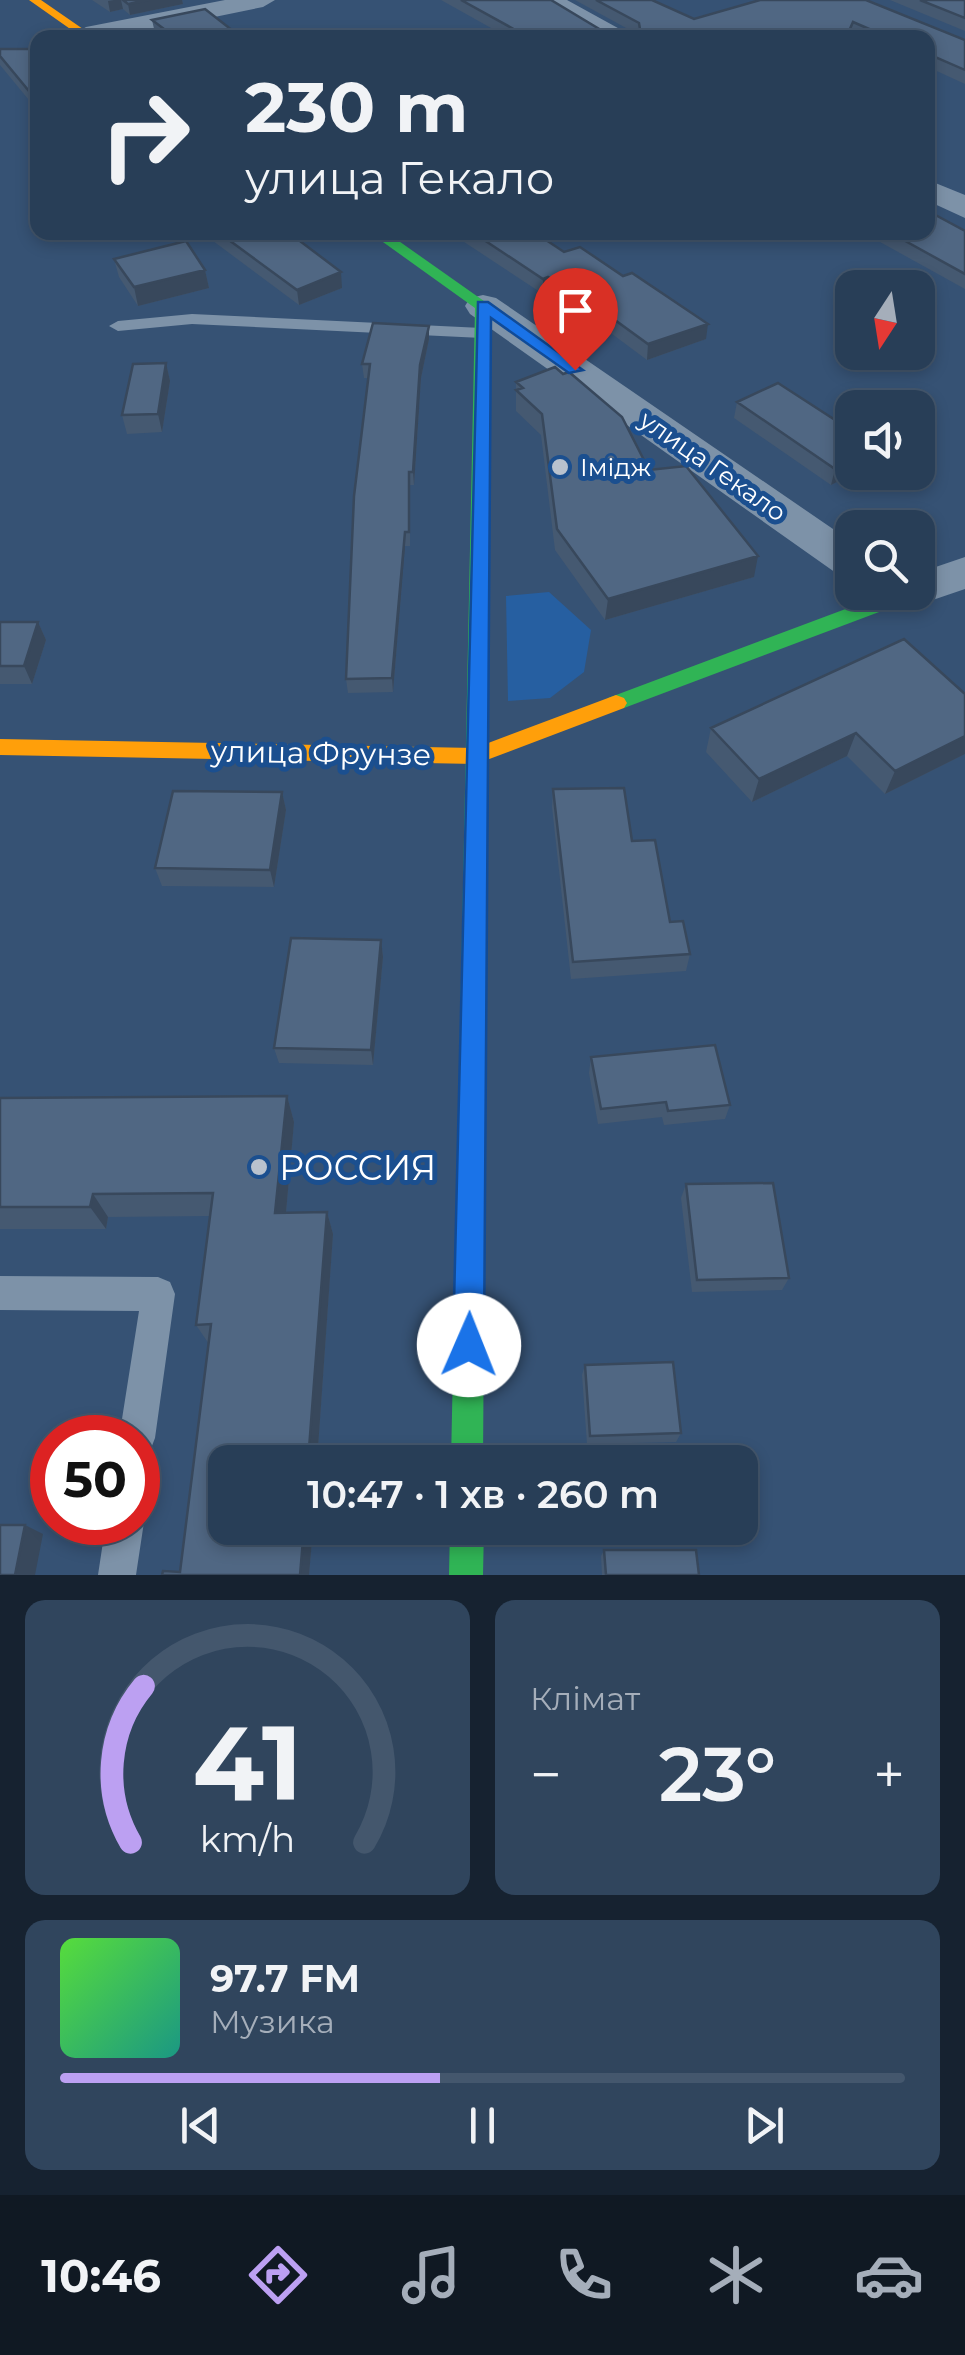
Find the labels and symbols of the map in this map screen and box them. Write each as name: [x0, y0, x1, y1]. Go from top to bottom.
pin: [533, 268, 618, 371]
north arrow: [835, 270, 935, 370]
street label: улица Гекало: [633, 404, 792, 528]
place label: Імідж: [580, 452, 652, 482]
marker: Імідж: [549, 456, 571, 478]
street label: улица Фрунзе: [209, 733, 432, 773]
place label: РОССИЯ: [279, 1146, 436, 1189]
marker: РОССИЯ: [248, 1156, 270, 1178]
position arrow: [417, 1293, 521, 1397]
speed limit sign: 50: [30, 1415, 160, 1545]

